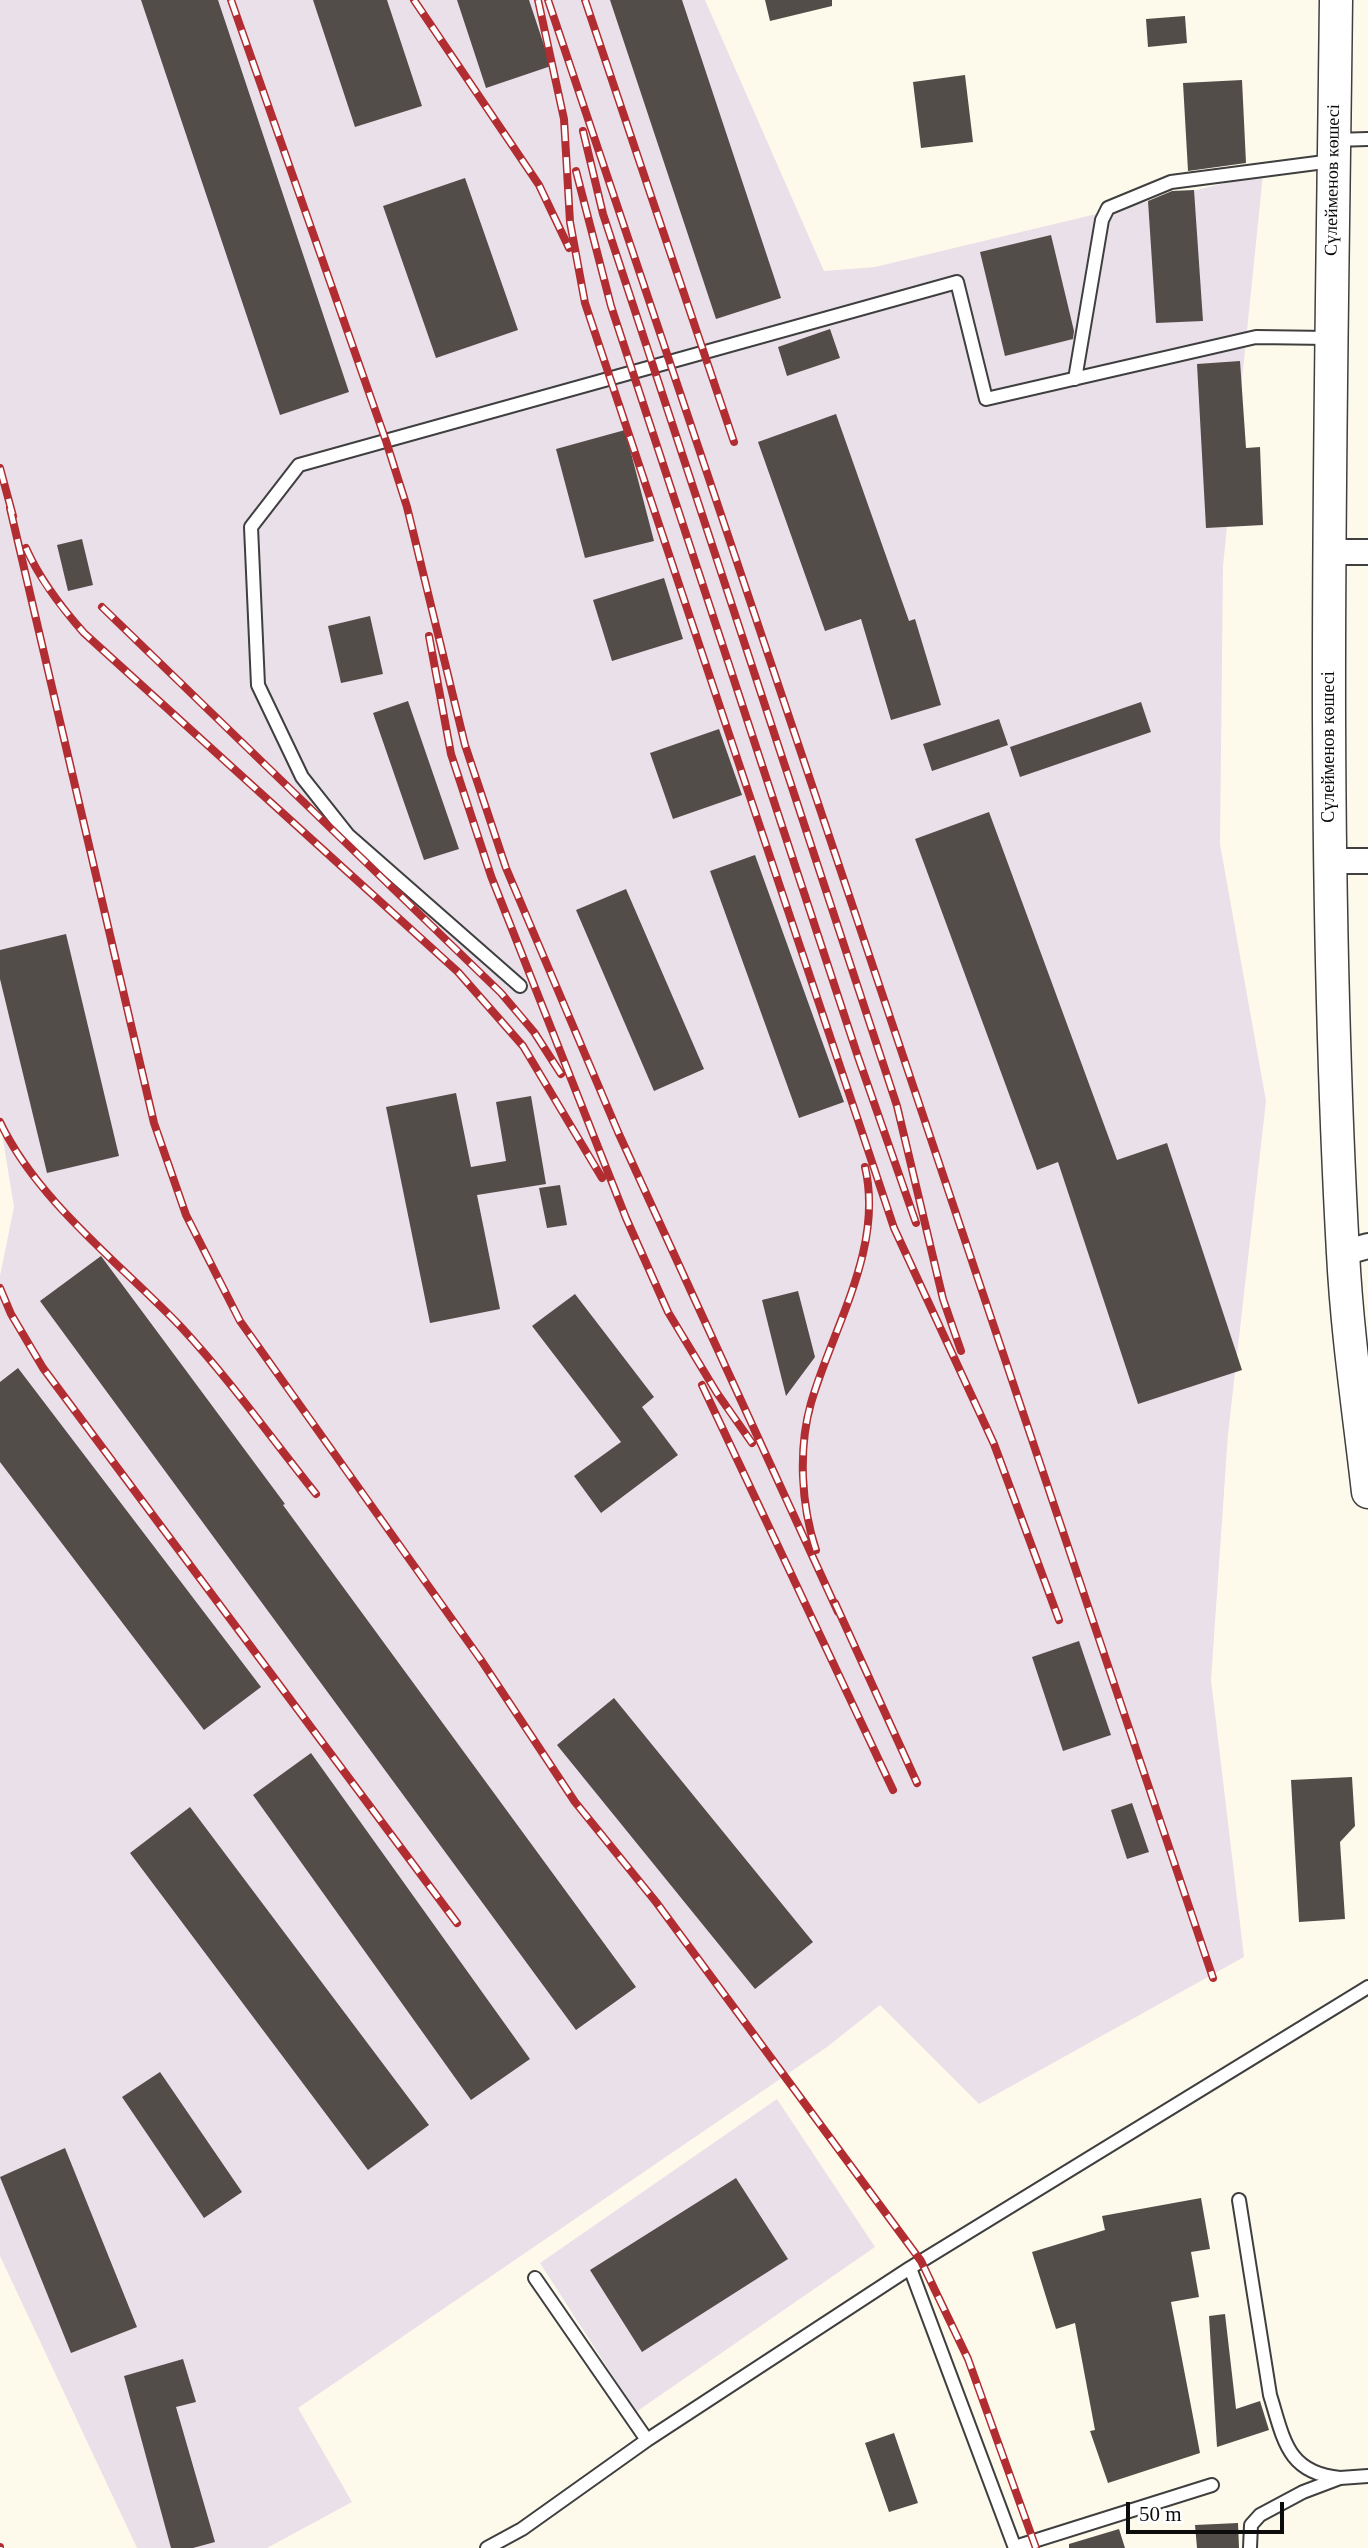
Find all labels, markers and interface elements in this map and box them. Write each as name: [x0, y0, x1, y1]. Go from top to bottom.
street label: Сүлейменов көшесі: [1321, 104, 1345, 256]
street label: Сүлейменов көшесі: [1318, 671, 1340, 823]
scale bar: [1130, 2488, 1288, 2532]
text: 50 m: [1139, 2502, 1182, 2526]

